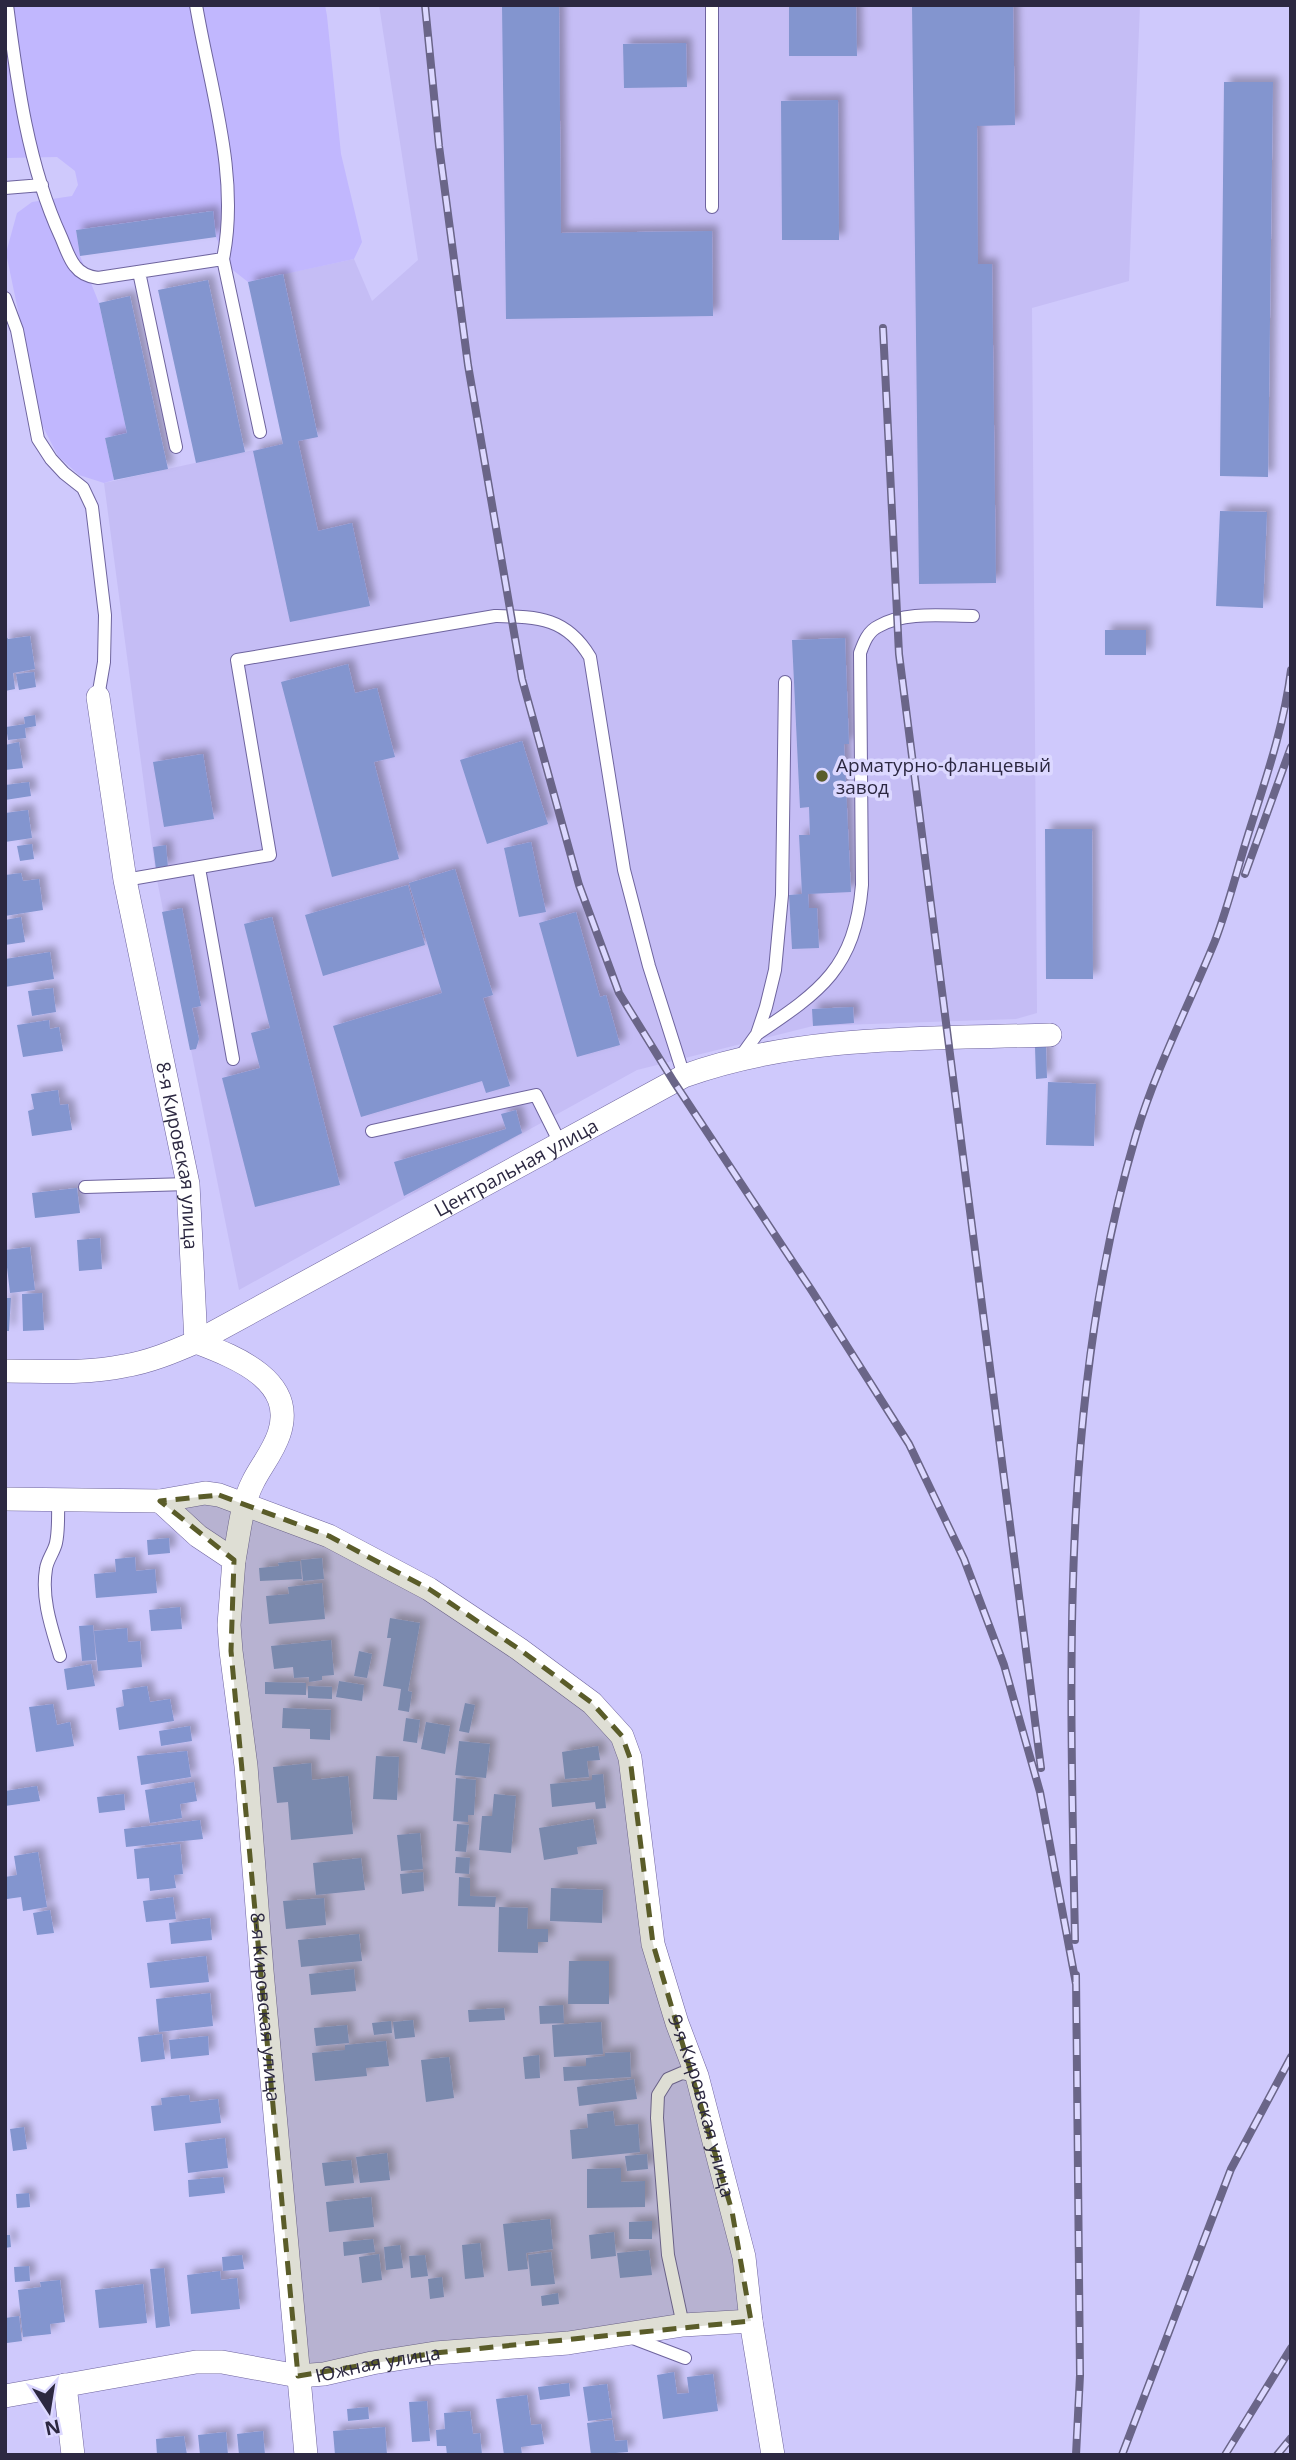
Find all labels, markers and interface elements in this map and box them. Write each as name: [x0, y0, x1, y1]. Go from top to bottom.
place label: Арматурно-фланцевый завод: [836, 752, 1051, 800]
marker: Арматурно-фланцевый завод: [814, 768, 830, 784]
street label: 8-я Кировская улица: [150, 1059, 204, 1250]
street label: Центральная улица: [430, 1112, 603, 1223]
street label: 8-я Кировская улица: [244, 1911, 287, 2103]
street label: 9-я Кировская улица: [662, 2011, 741, 2200]
street label: Южная улица: [312, 2339, 442, 2389]
north arrow: [14, 2376, 84, 2446]
text: N: [42, 2413, 63, 2442]

